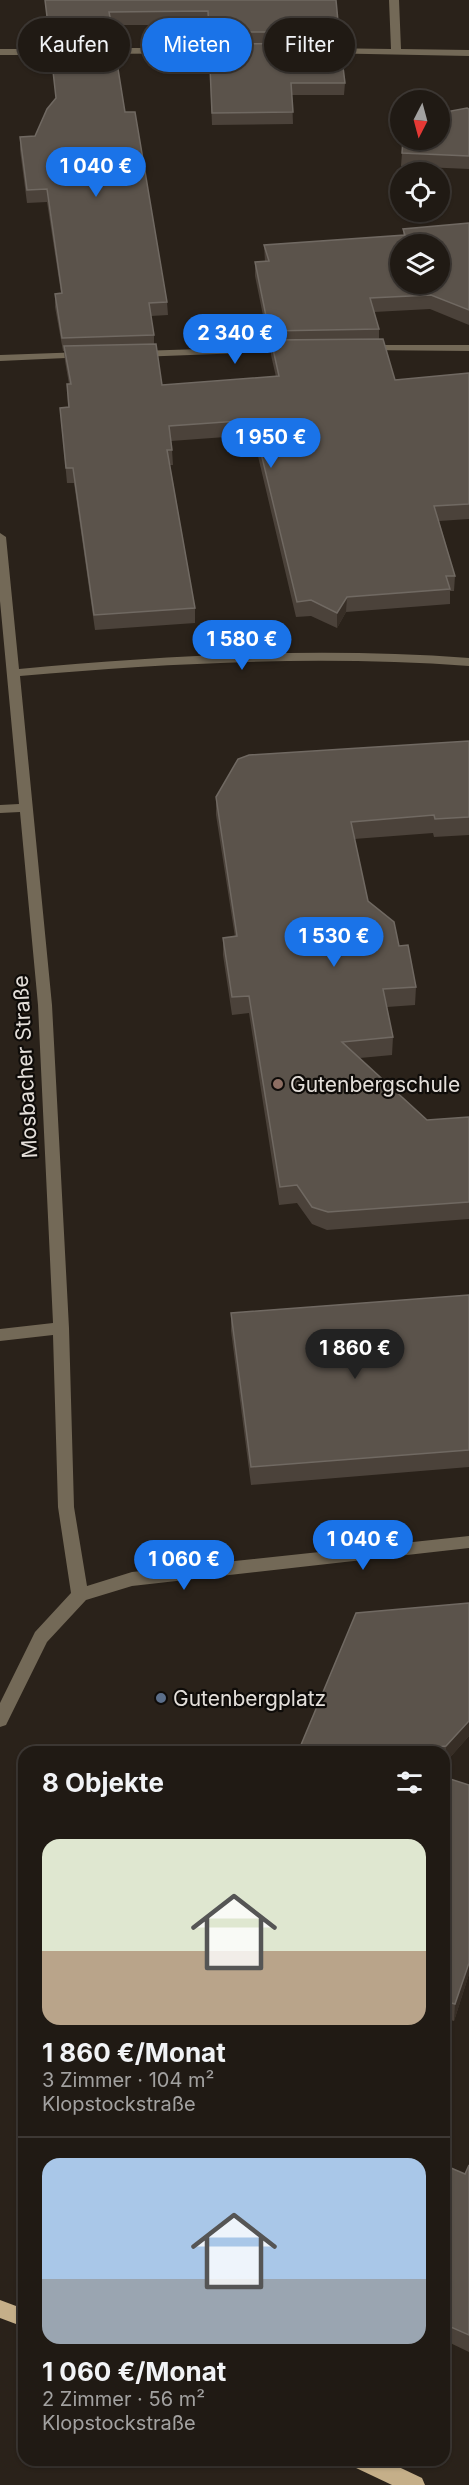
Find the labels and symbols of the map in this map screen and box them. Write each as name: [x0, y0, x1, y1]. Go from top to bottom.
north arrow: [390, 90, 450, 150]
pin: 1 040 €: [41, 147, 151, 198]
pin: 2 340 €: [180, 314, 290, 365]
pin: 1 950 €: [216, 418, 326, 469]
pin: 1 580 €: [187, 620, 297, 671]
pin: 1 530 €: [279, 917, 389, 968]
street label: Mosbacher Straße: [8, 975, 42, 1159]
place label: Gutenbergschule: [290, 1072, 460, 1097]
marker: Gutenbergschule: [271, 1077, 285, 1091]
pin: 1 860 €: [300, 1329, 410, 1380]
pin: 1 040 €: [308, 1520, 418, 1571]
pin: 1 060 €: [129, 1540, 239, 1591]
place label: Gutenbergplatz: [173, 1686, 326, 1711]
marker: Gutenbergplatz: [154, 1691, 168, 1705]

